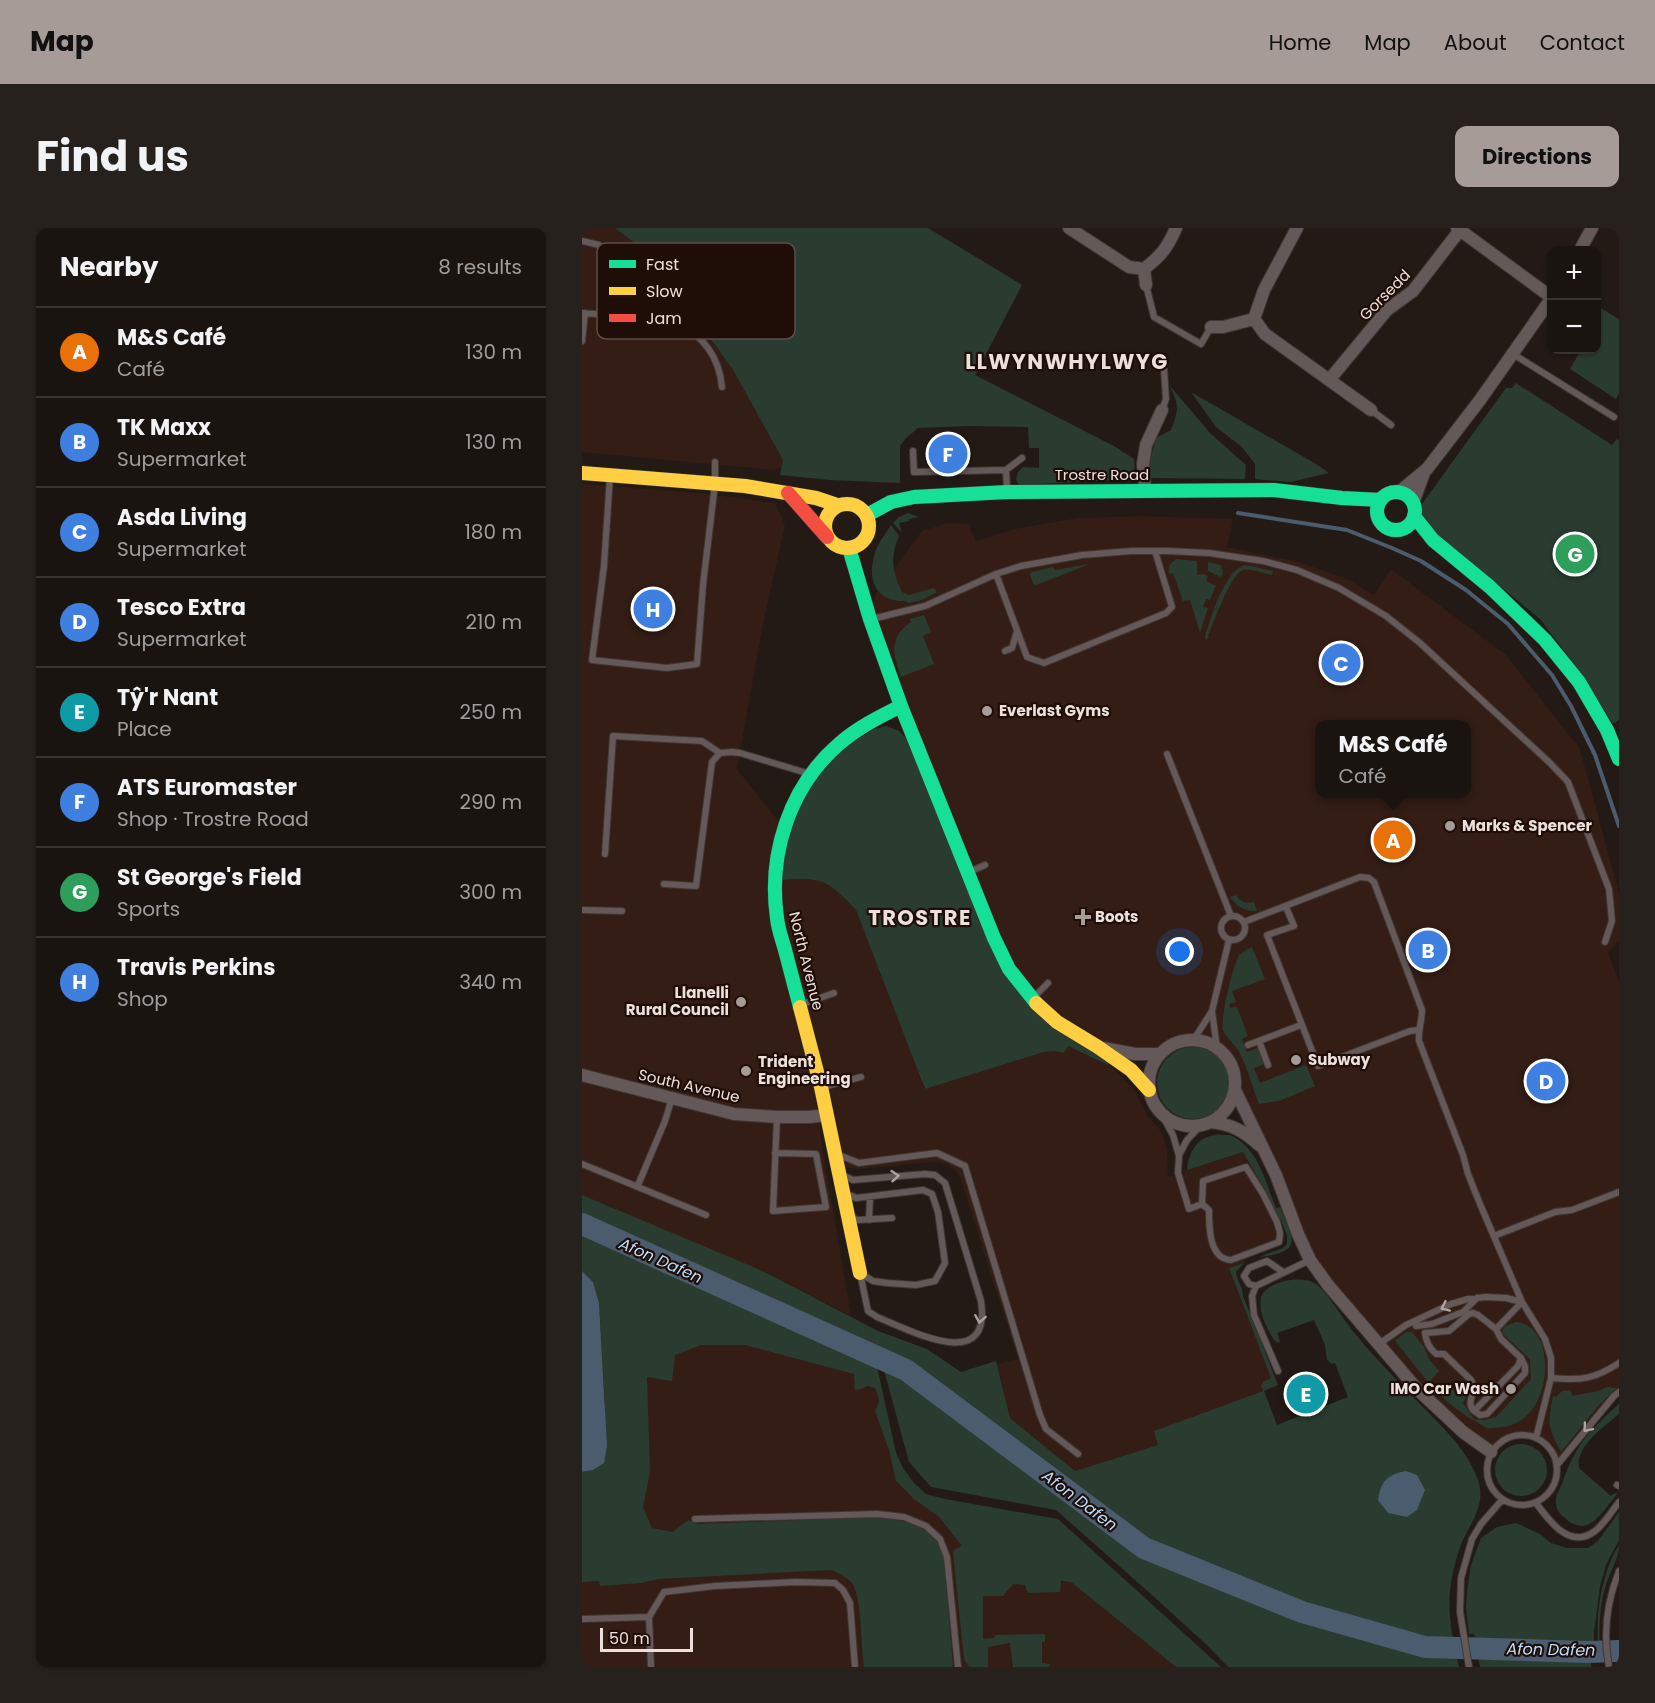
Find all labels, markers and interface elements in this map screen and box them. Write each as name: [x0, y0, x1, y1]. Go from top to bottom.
text: Map: [30, 22, 94, 61]
text: Home: [1269, 28, 1331, 57]
text: Map: [1364, 28, 1411, 57]
text: About: [1444, 28, 1507, 57]
text: Contact: [1540, 28, 1625, 57]
button: Directions: [1455, 126, 1619, 187]
text: Find us: [36, 127, 189, 186]
legend: [597, 243, 795, 339]
map controls: [1547, 246, 1601, 354]
button: +: [1547, 246, 1601, 300]
text: Nearby: [60, 249, 158, 285]
text: 8 results: [438, 253, 522, 281]
text: Fast: [646, 253, 679, 276]
street label: Gorsedd: [1354, 264, 1415, 325]
text: Slow: [646, 280, 683, 303]
button: −: [1547, 300, 1601, 354]
text: Jam: [646, 307, 682, 330]
text: M&S Café: [117, 322, 226, 353]
text: A: [72, 338, 87, 366]
text: 130 m: [465, 338, 522, 366]
district label: LLWYNWHYLWYG: [965, 347, 1169, 376]
text: Café: [117, 355, 165, 383]
text: TK Maxx: [117, 412, 211, 443]
text: B: [73, 428, 86, 456]
text: 130 m: [465, 428, 522, 456]
pin: F: [928, 432, 968, 476]
text: Supermarket: [117, 445, 246, 473]
street label: Trostre Road: [1055, 464, 1149, 485]
text: Asda Living: [117, 502, 247, 533]
text: C: [72, 518, 87, 546]
text: 180 m: [464, 518, 522, 546]
pin: G: [1556, 532, 1594, 576]
text: Supermarket: [117, 535, 246, 563]
pin: H: [634, 586, 672, 632]
text: Tesco Extra: [117, 592, 246, 623]
text: D: [72, 608, 87, 636]
text: 210 m: [466, 608, 522, 636]
text: Supermarket: [117, 625, 246, 653]
pin: C: [1322, 640, 1360, 686]
text: Tŷ'r Nant: [117, 682, 218, 713]
text: E: [74, 698, 85, 726]
text: 250 m: [459, 698, 522, 726]
place label: Everlast Gyms: [999, 700, 1110, 721]
marker: Everlast Gyms: [980, 704, 994, 718]
text: Place: [117, 715, 172, 743]
popup: [1315, 720, 1471, 798]
text: M&S Café: [1338, 729, 1448, 760]
text: Café: [1338, 762, 1386, 790]
text: ATS Euromaster: [117, 772, 297, 803]
text: F: [74, 788, 85, 816]
text: 290 m: [459, 788, 522, 816]
text: Shop · Trostre Road: [117, 805, 309, 833]
place label: Marks & Spencer: [1462, 815, 1592, 836]
pin: A: [1374, 818, 1412, 862]
marker: Marks & Spencer: [1443, 819, 1457, 833]
text: St George's Field: [117, 862, 302, 893]
text: G: [72, 878, 87, 906]
text: 300 m: [459, 878, 522, 906]
text: Sports: [117, 895, 180, 923]
district label: TROSTRE: [868, 903, 972, 932]
place label: Boots: [1095, 906, 1138, 927]
street label: North Avenue: [784, 909, 829, 1012]
marker: Boots: [1076, 910, 1090, 924]
pin: B: [1408, 928, 1448, 972]
your location: [1165, 937, 1194, 966]
text: Travis Perkins: [117, 952, 275, 983]
text: H: [72, 968, 87, 996]
text: 340 m: [459, 968, 522, 996]
place label: Llanelli Rural Council: [626, 982, 729, 1020]
text: Shop: [117, 985, 168, 1013]
marker: Llanelli Rural Council: [734, 995, 748, 1009]
place label: Subway: [1308, 1049, 1371, 1070]
place label: Trident Engineering: [758, 1051, 851, 1089]
marker: Subway: [1289, 1053, 1303, 1067]
pin: D: [1526, 1058, 1566, 1104]
street label: South Avenue: [636, 1064, 742, 1107]
marker: Trident Engineering: [739, 1064, 753, 1078]
one-way arrow: [891, 1170, 900, 1183]
water label: Afon Dafen: [615, 1231, 706, 1289]
one-way arrow: [1441, 1300, 1452, 1312]
one-way arrow: [975, 1315, 987, 1324]
pin: E: [1286, 1372, 1326, 1416]
place label: IMO Car Wash: [1390, 1378, 1499, 1399]
marker: IMO Car Wash: [1504, 1382, 1518, 1396]
one-way arrow: [1583, 1421, 1594, 1432]
water label: Afon Dafen: [1036, 1464, 1122, 1536]
scale bar: [600, 1625, 693, 1652]
text: 50 m: [609, 1627, 650, 1650]
water label: Afon Dafen: [1505, 1637, 1596, 1662]

